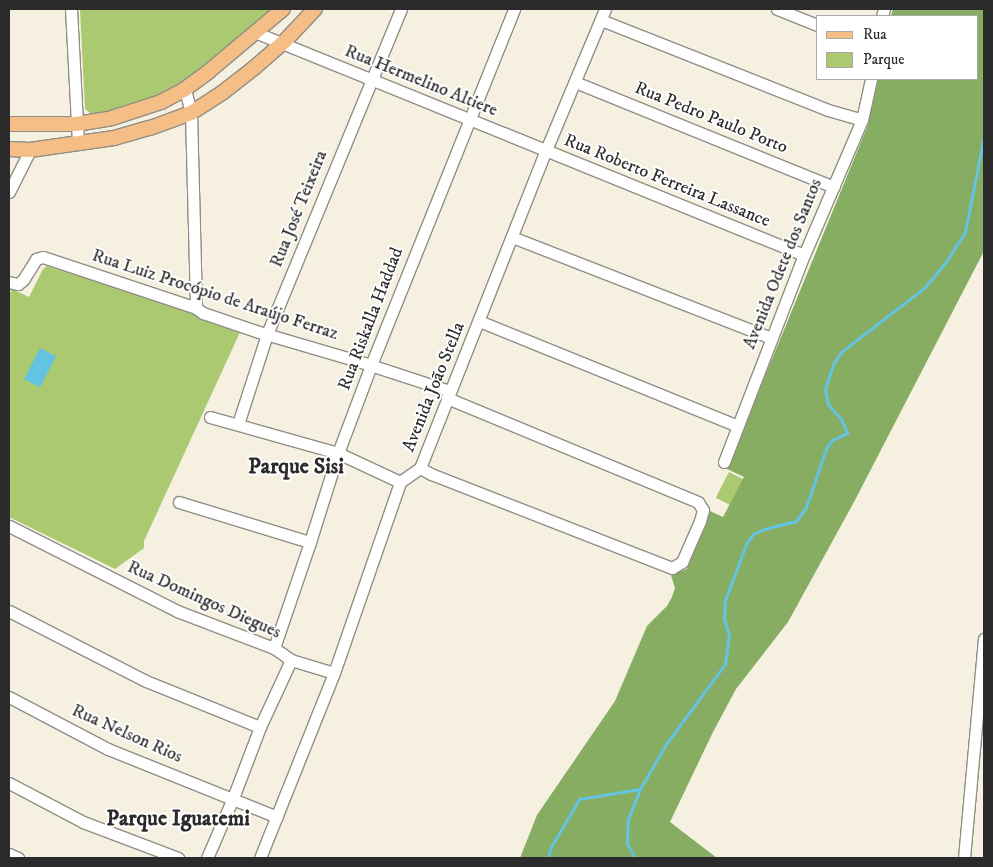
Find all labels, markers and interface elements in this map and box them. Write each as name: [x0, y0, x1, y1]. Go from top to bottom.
legend: [816, 15, 978, 80]
text: Rua: [863, 25, 887, 44]
street label: Rua Hermelino Altiere: [341, 40, 501, 122]
text: Parque: [863, 50, 904, 69]
street label: Rua Pedro Paulo Porto: [631, 77, 791, 159]
street label: Rua Roberto Ferreira Lassance: [561, 130, 773, 232]
street label: Rua José Teixeira: [266, 147, 332, 271]
street label: Avenida Odete dos Santos: [739, 176, 827, 352]
street label: Rua Luiz Procópio de Araújo Ferraz: [89, 245, 341, 345]
street label: Rua Riskalla Haddad: [334, 245, 408, 393]
street label: Avenida João Stella: [398, 319, 470, 455]
district label: Parque Sisi: [248, 454, 344, 480]
street label: Rua Domingos Diegues: [124, 556, 284, 644]
street label: Rua Nelson Rios: [68, 700, 186, 768]
district label: Parque Iguatemi: [106, 806, 250, 832]

